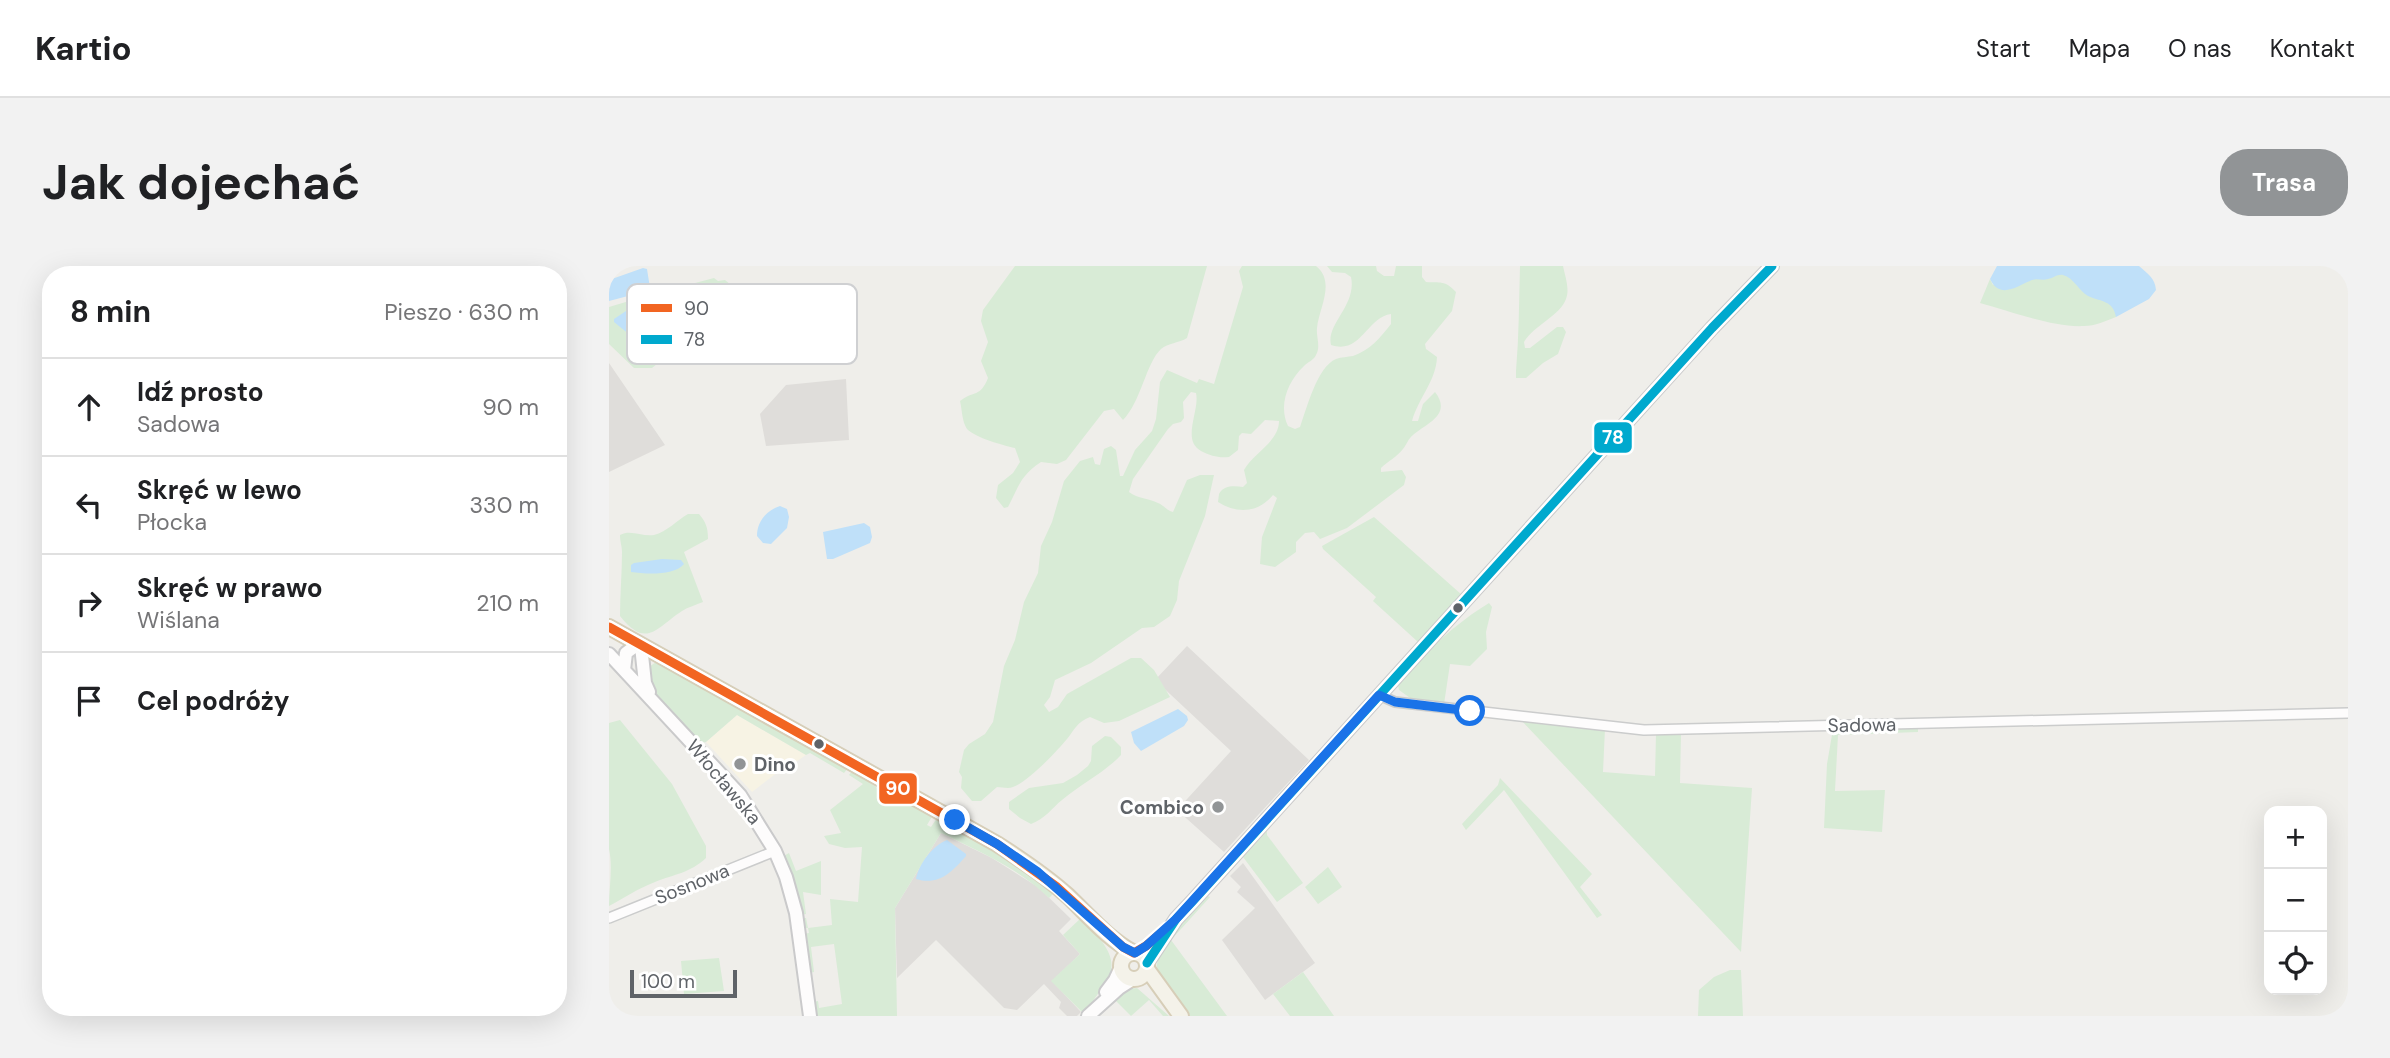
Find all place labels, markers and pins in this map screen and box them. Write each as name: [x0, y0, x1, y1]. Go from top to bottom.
unlabelled marker: [1451, 601, 1465, 615]
unlabelled marker: [812, 737, 826, 751]
place label: Dino: [754, 752, 796, 777]
marker: Dino: [732, 756, 748, 772]
place label: Combico: [1120, 795, 1204, 820]
marker: Combico: [1210, 799, 1226, 815]

